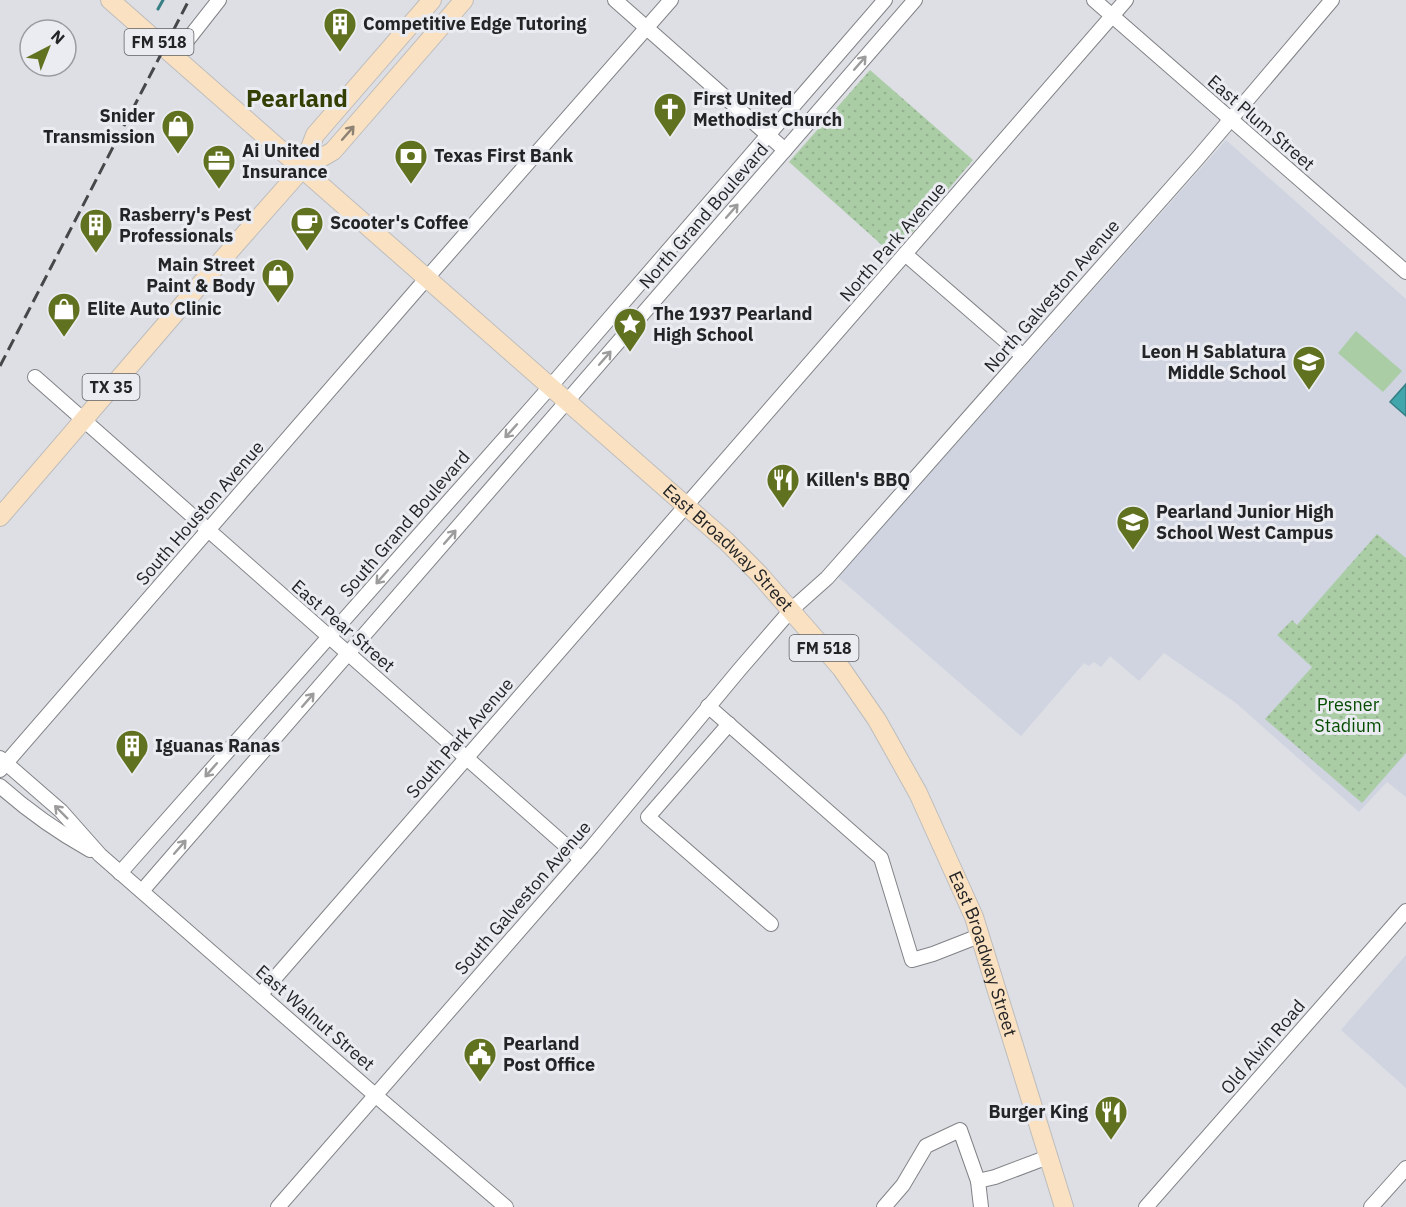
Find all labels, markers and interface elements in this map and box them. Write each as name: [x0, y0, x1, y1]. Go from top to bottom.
building icon: Competitive Edge Tutoring: [322, 6, 358, 53]
place label: Competitive Edge Tutoring: [363, 12, 586, 35]
north arrow: [18, 18, 78, 78]
text: N: [47, 26, 69, 48]
road number: FM 518: [124, 29, 194, 55]
one-way arrow: [853, 56, 867, 71]
street label: East Plum Street: [1203, 70, 1320, 175]
district label: Pearland: [246, 82, 348, 114]
place label: First United Methodist Church: [693, 87, 842, 131]
church icon: First United Methodist Church: [652, 91, 688, 138]
place label: Snider Transmission: [43, 104, 155, 148]
shop icon: Snider Transmission: [160, 108, 196, 155]
one-way arrow: [341, 126, 355, 141]
bank icon: Texas First Bank: [393, 138, 429, 185]
street label: North Grand Boulevard: [634, 138, 773, 293]
place label: Ai United Insurance: [242, 139, 328, 183]
office icon: Ai United Insurance: [201, 143, 237, 190]
place label: Texas First Bank: [434, 144, 574, 167]
street label: North Park Avenue: [834, 177, 951, 306]
place label: Rasberry's Pest Professionals: [119, 203, 252, 247]
one-way arrow: [726, 203, 739, 219]
cafe icon: Scooter's Coffee: [289, 205, 325, 252]
building icon: Rasberry's Pest Professionals: [78, 207, 114, 254]
place label: Scooter's Coffee: [330, 211, 469, 234]
street label: North Galveston Avenue: [979, 214, 1124, 377]
place label: Main Street Paint & Body: [146, 253, 255, 297]
shop icon: Main Street Paint & Body: [260, 257, 296, 304]
shop icon: Elite Auto Clinic: [46, 291, 82, 338]
place label: Elite Auto Clinic: [87, 297, 222, 320]
place label: The 1937 Pearland High School: [653, 302, 813, 346]
place icon: The 1937 Pearland High School: [612, 306, 648, 353]
place label: Leon H Sablatura Middle School: [1141, 340, 1287, 384]
school or university icon: Leon H Sablatura Middle School: [1291, 344, 1327, 391]
one-way arrow: [598, 350, 611, 366]
road number: TX 35: [82, 374, 140, 400]
one-way arrow: [504, 423, 518, 438]
street label: South Houston Avenue: [131, 436, 269, 590]
street label: South Grand Boulevard: [335, 446, 475, 602]
restaurant icon: Killen's BBQ: [765, 462, 801, 509]
place label: Killen's BBQ: [806, 468, 910, 491]
street label: East Broadway Street: [658, 479, 799, 616]
place label: Pearland Junior High School West Campus: [1156, 500, 1334, 544]
school or university icon: Pearland Junior High School West Campus: [1115, 504, 1151, 551]
one-way arrow: [443, 529, 457, 544]
one-way arrow: [375, 569, 389, 584]
street label: East Pear Street: [287, 574, 400, 677]
road number: FM 518: [790, 635, 858, 661]
street label: South Park Avenue: [401, 673, 518, 803]
one-way arrow: [301, 693, 315, 708]
park label: Presner Stadium: [1314, 693, 1382, 737]
building icon: Iguanas Ranas: [114, 728, 150, 775]
place label: Iguanas Ranas: [155, 734, 280, 757]
one-way arrow: [204, 763, 218, 778]
one-way arrow: [53, 804, 68, 819]
street label: South Galveston Avenue: [449, 816, 596, 979]
one-way arrow: [173, 840, 187, 855]
street label: East Broadway Street: [944, 867, 1022, 1039]
street label: East Walnut Street: [251, 960, 380, 1076]
street label: Old Alvin Road: [1215, 995, 1310, 1099]
place label: Pearland Post Office: [503, 1032, 595, 1076]
public building icon: Pearland Post Office: [462, 1036, 498, 1083]
restaurant icon: Burger King: [1093, 1094, 1129, 1141]
place label: Burger King: [988, 1100, 1088, 1123]

